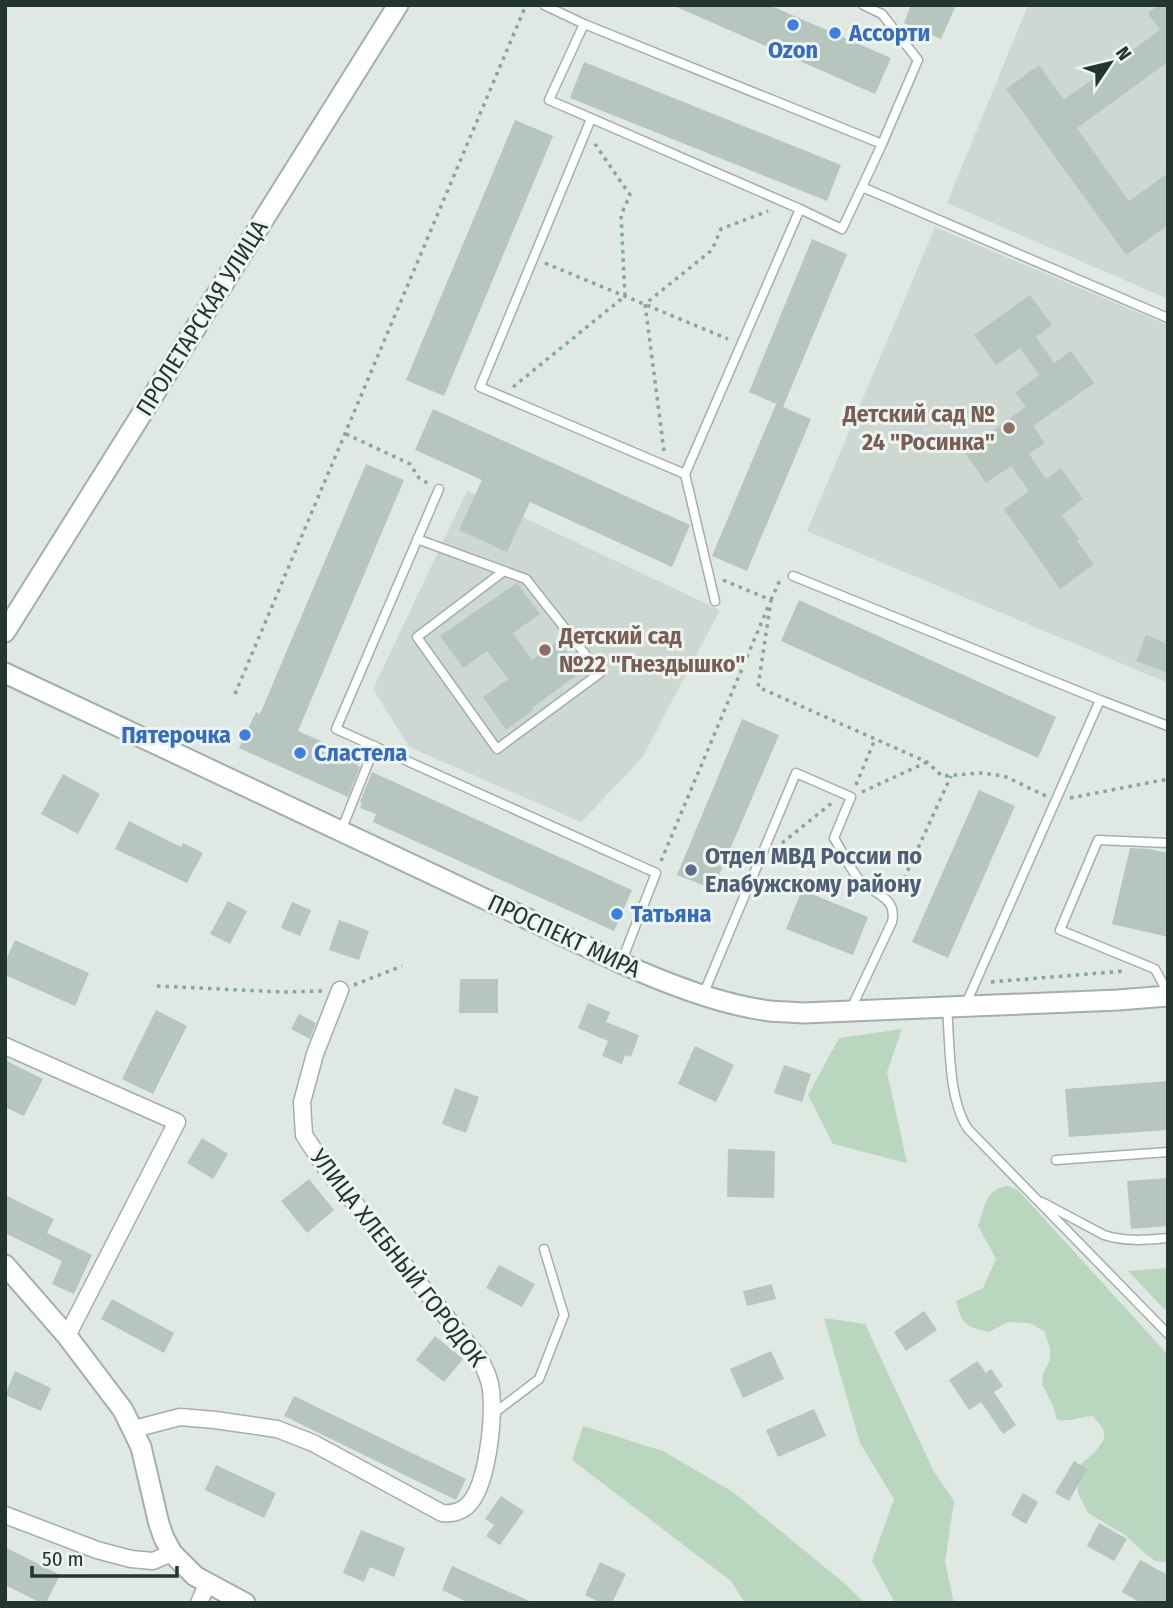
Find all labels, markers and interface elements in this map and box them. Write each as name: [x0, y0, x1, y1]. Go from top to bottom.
marker: Ozon: [785, 17, 801, 33]
place label: Ассорти: [848, 19, 930, 47]
marker: Ассорти: [827, 25, 843, 41]
north arrow: [1075, 28, 1145, 98]
place label: Ozon: [768, 36, 818, 64]
text: N: [1111, 42, 1136, 65]
street label: ПРОЛЕТАРСКАЯ УЛИЦА: [130, 215, 274, 421]
place label: Детский сад № 24 "Росинка": [842, 400, 995, 456]
marker: Детский сад № 24 "Росинка": [1001, 420, 1017, 436]
place label: Детский сад №22 "Гнездышко": [558, 622, 745, 678]
marker: Детский сад №22 "Гнездышко": [537, 642, 553, 658]
place label: Пятерочка: [121, 721, 231, 749]
marker: Пятерочка: [237, 727, 253, 743]
place label: Сластела: [314, 739, 407, 767]
marker: Сластела: [292, 745, 308, 761]
place label: Отдел МВД России по Елабужскому району: [705, 842, 922, 898]
marker: Отдел МВД России по Елабужскому району: [683, 862, 699, 878]
street label: ПРОСПЕКТ МИРА: [483, 888, 645, 984]
place label: Татьяна: [631, 900, 711, 928]
marker: Татьяна: [609, 906, 625, 922]
street label: УЛИЦА ХЛЕБНЫЙ ГОРОДОК: [304, 1143, 492, 1372]
scale bar: [32, 1534, 177, 1578]
text: 50 m: [42, 1546, 84, 1572]

